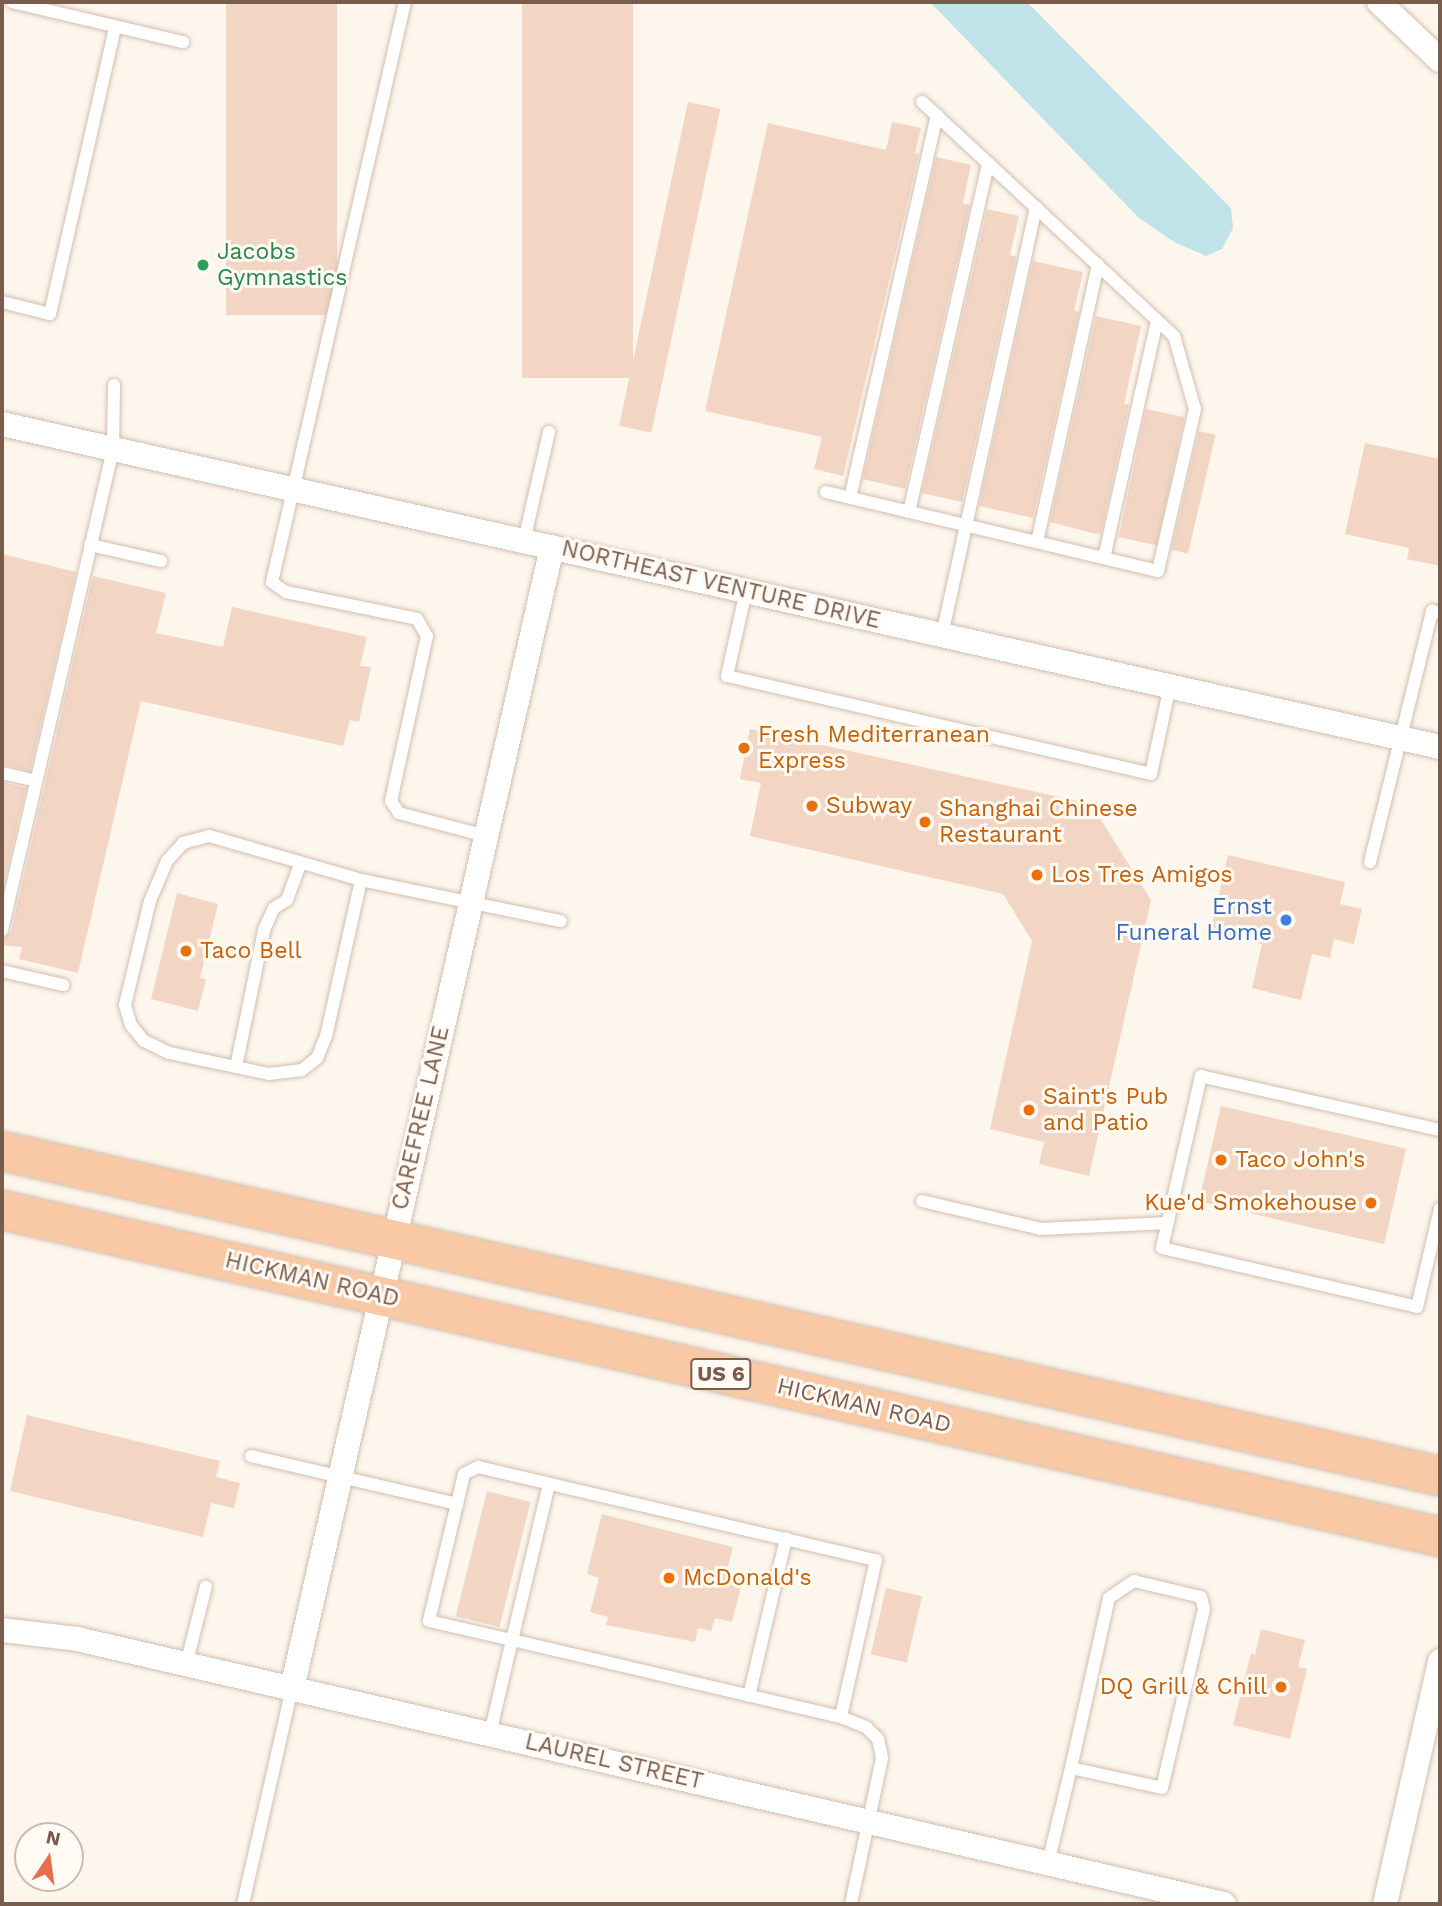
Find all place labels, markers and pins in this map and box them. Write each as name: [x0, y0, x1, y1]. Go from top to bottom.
place label: Jacobs Gymnastics: [217, 238, 347, 292]
marker: Jacobs Gymnastics: [195, 257, 211, 273]
place label: Fresh Mediterranean Express: [758, 721, 990, 775]
marker: Fresh Mediterranean Express: [736, 740, 752, 756]
place label: Subway: [826, 792, 912, 820]
place label: Shanghai Chinese Restaurant: [939, 795, 1138, 849]
marker: Subway: [804, 798, 820, 814]
marker: Shanghai Chinese Restaurant: [917, 814, 933, 830]
place label: Los Tres Amigos: [1051, 861, 1234, 889]
marker: Los Tres Amigos: [1029, 867, 1045, 883]
place label: Ernst Funeral Home: [1115, 893, 1272, 947]
marker: Ernst Funeral Home: [1278, 912, 1294, 928]
place label: Taco Bell: [200, 937, 301, 965]
marker: Taco Bell: [178, 943, 194, 959]
place label: Saint's Pub and Patio: [1043, 1083, 1168, 1137]
marker: Saint's Pub and Patio: [1021, 1102, 1037, 1118]
place label: Taco John's: [1235, 1146, 1366, 1174]
marker: Taco John's: [1213, 1152, 1229, 1168]
place label: Kue'd Smokehouse: [1144, 1189, 1357, 1217]
marker: Kue'd Smokehouse: [1363, 1195, 1379, 1211]
place label: McDonald's: [683, 1564, 812, 1592]
marker: McDonald's: [661, 1570, 677, 1586]
place label: DQ Grill & Chill: [1099, 1673, 1267, 1701]
marker: DQ Grill & Chill: [1273, 1679, 1289, 1695]

